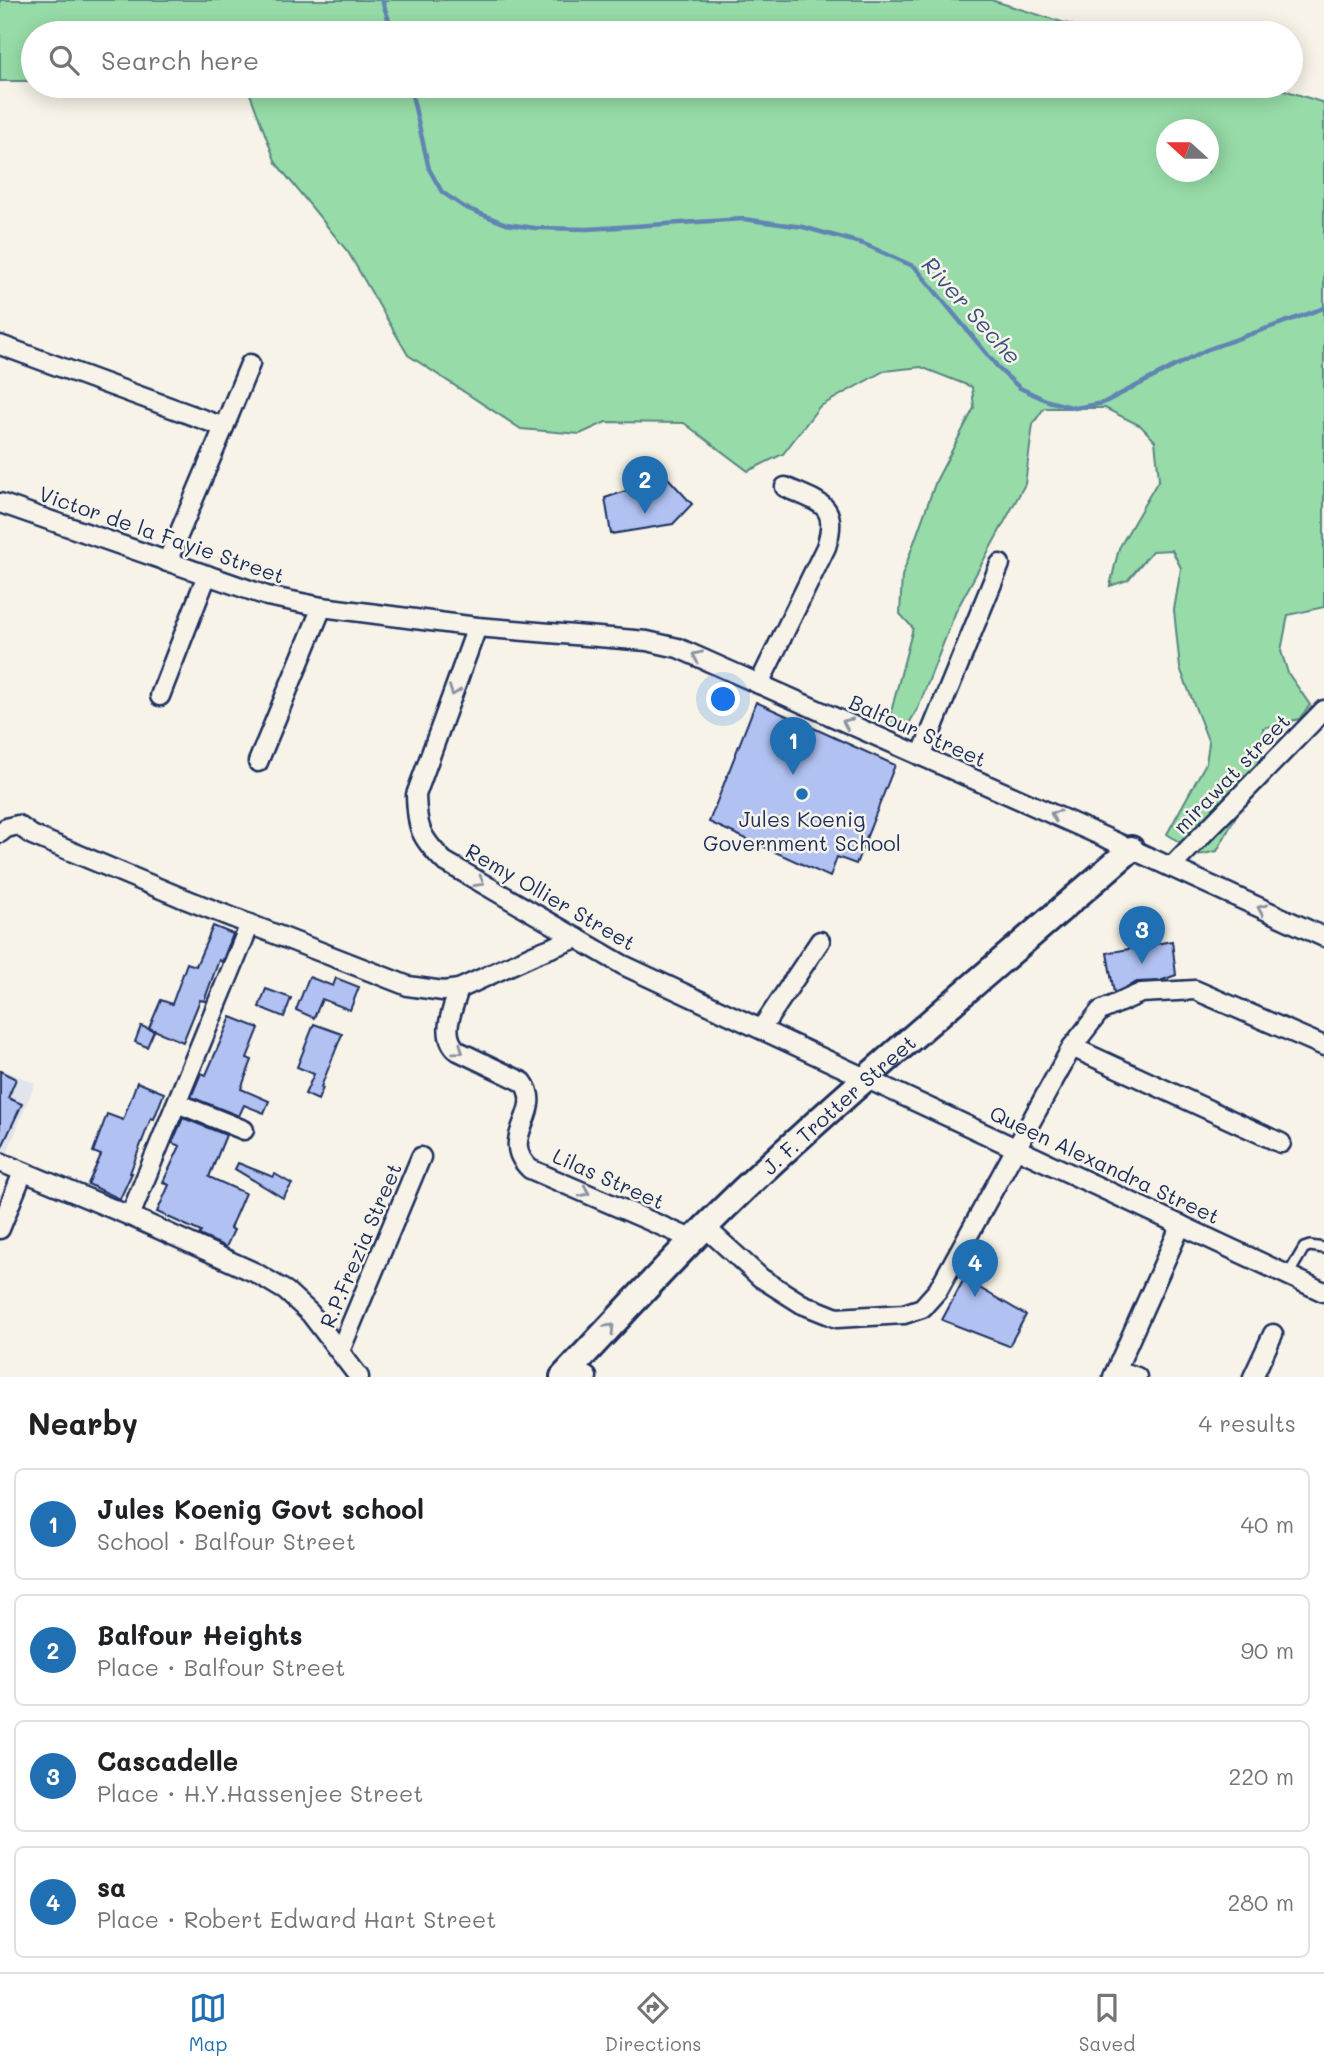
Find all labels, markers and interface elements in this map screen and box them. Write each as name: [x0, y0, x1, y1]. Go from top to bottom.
search box: [21, 21, 1303, 98]
icon: search: [45, 41, 83, 79]
text: Search here: [101, 43, 259, 77]
north arrow: [1156, 119, 1219, 182]
water label: River Seche: [916, 250, 1028, 370]
pin: 2: [622, 456, 668, 514]
street label: Victor de la Fayie Street: [36, 479, 288, 589]
one-way arrow: [691, 650, 704, 664]
your location: [706, 682, 740, 716]
one-way arrow: [448, 685, 462, 697]
street label: Balfour Street: [845, 688, 991, 772]
street label: mirawat street: [1167, 707, 1295, 839]
pin: 1: [770, 717, 816, 775]
one-way arrow: [841, 717, 854, 731]
marker: Jules Koenig Government School: [794, 786, 810, 802]
place label: Jules Koenig Government School: [703, 805, 901, 856]
one-way arrow: [1049, 809, 1062, 823]
street label: Remy Ollier Street: [461, 836, 641, 956]
one-way arrow: [473, 874, 486, 887]
one-way arrow: [1257, 903, 1269, 917]
pin: 3: [1119, 906, 1165, 964]
street label: J. F. Trotter Street: [755, 1028, 921, 1179]
one-way arrow: [452, 1042, 464, 1054]
street label: Queen Alexandra Street: [986, 1099, 1224, 1229]
street label: Lilas Street: [549, 1141, 669, 1215]
street label: R.P.Frezia Street: [313, 1158, 407, 1332]
one-way arrow: [577, 1184, 590, 1198]
pin: 4: [952, 1239, 998, 1297]
one-way arrow: [601, 1323, 614, 1336]
text: Nearby: [28, 1403, 138, 1443]
text: 4 results: [1199, 1408, 1296, 1438]
text: Jules Koenig Govt school: [97, 1492, 424, 1526]
text: 1: [48, 1509, 58, 1539]
text: 40 m: [1241, 1509, 1294, 1539]
text: School · Balfour Street: [97, 1526, 356, 1556]
text: Balfour Heights: [97, 1618, 303, 1652]
text: 2: [47, 1635, 59, 1665]
text: 90 m: [1241, 1635, 1294, 1665]
text: Place · Balfour Street: [97, 1652, 345, 1682]
text: Cascadelle: [97, 1744, 238, 1778]
text: 3: [46, 1761, 60, 1791]
text: 220 m: [1228, 1761, 1294, 1791]
text: Place · H.Y.Hassenjee Street: [97, 1778, 423, 1808]
text: sa: [97, 1870, 126, 1904]
text: 4: [46, 1887, 60, 1917]
text: 280 m: [1227, 1887, 1294, 1917]
text: Place · Robert Edward Hart Street: [97, 1904, 496, 1934]
tab: Map: [189, 1989, 227, 2056]
tab: Directions: [605, 1989, 701, 2056]
tab: Saved: [1079, 1989, 1135, 2056]

